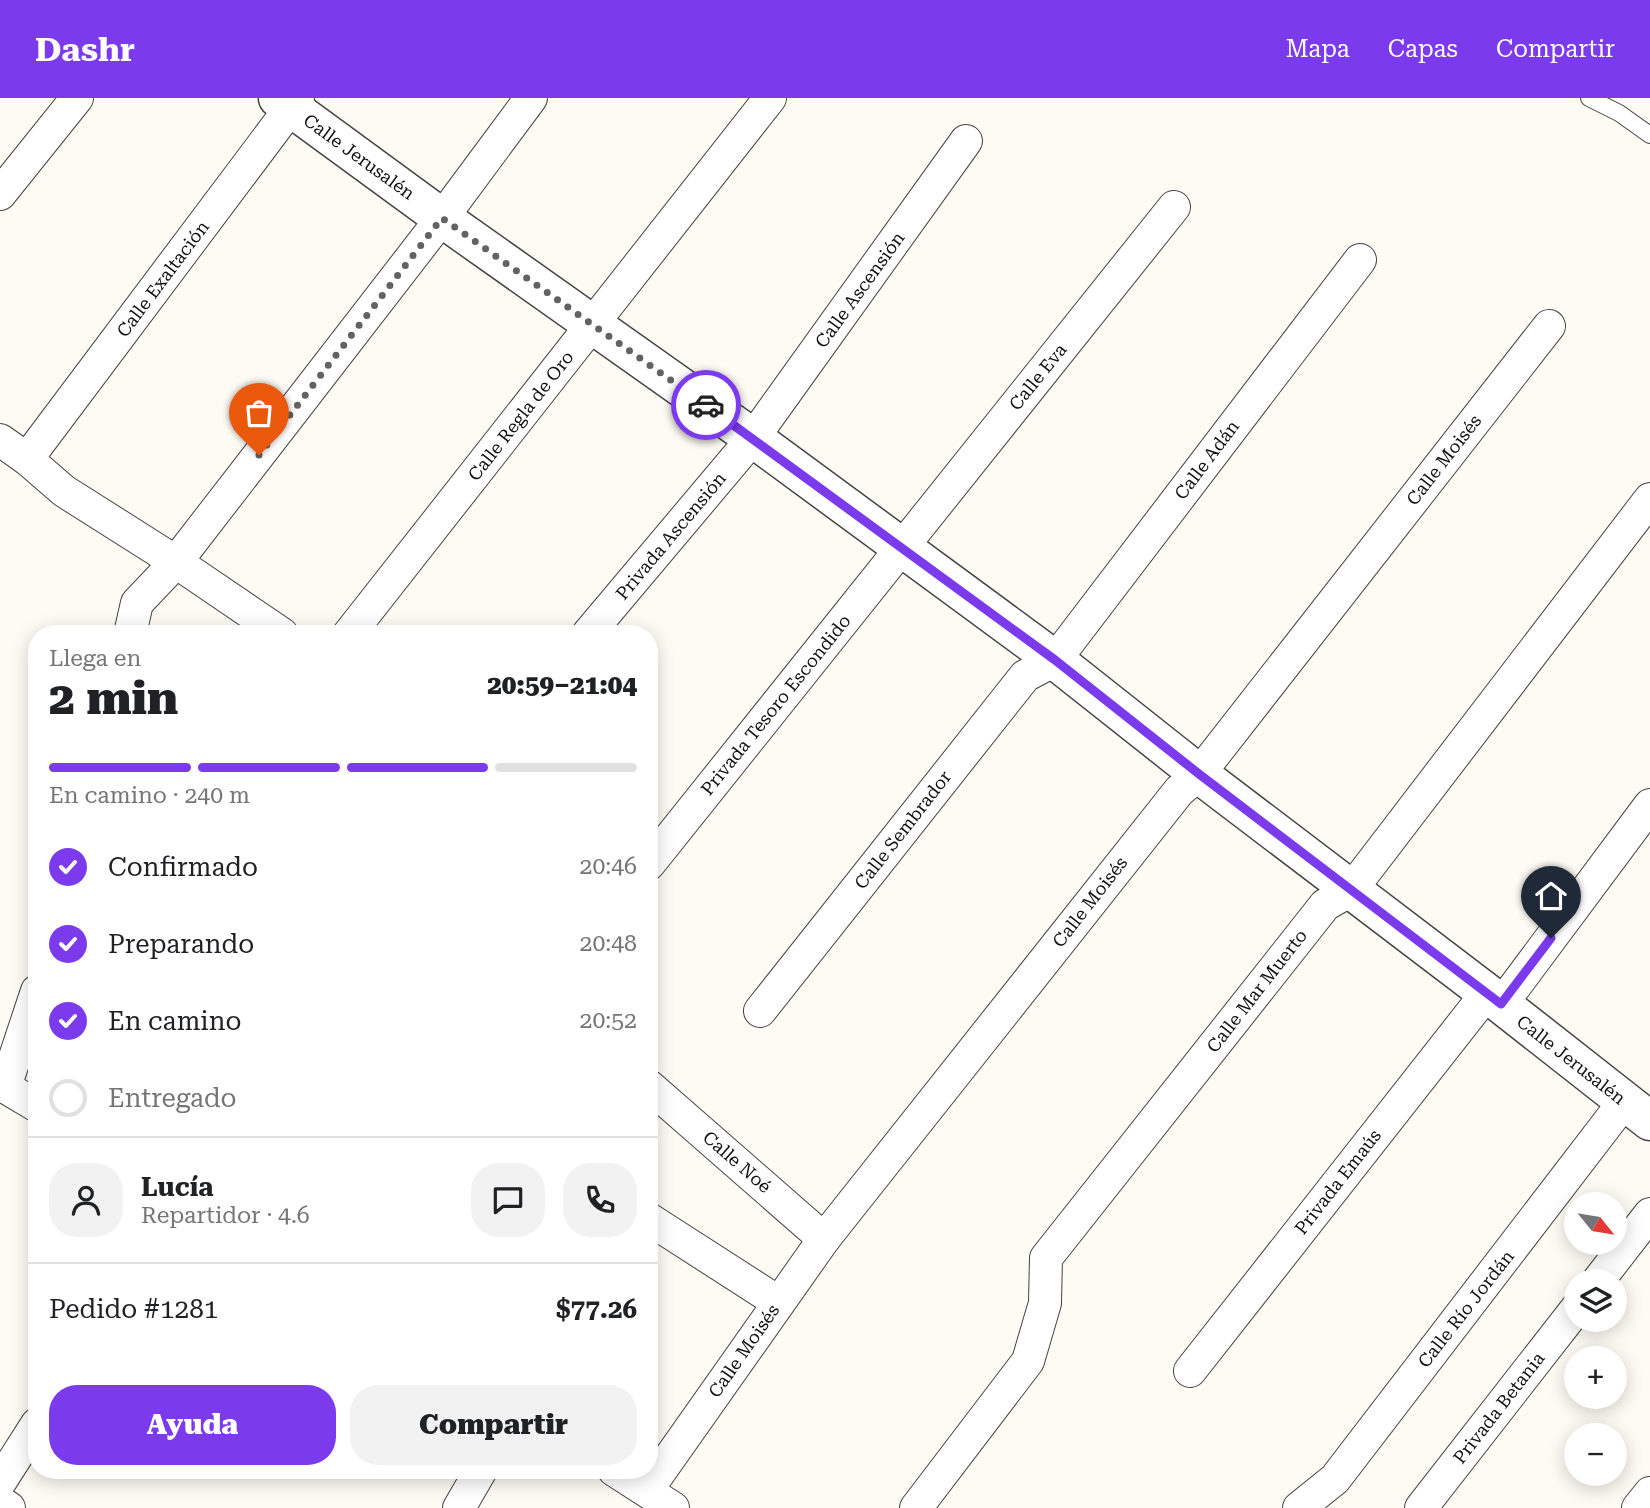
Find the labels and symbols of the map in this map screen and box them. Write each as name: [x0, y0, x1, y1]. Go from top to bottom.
street label: Calle Jerusalén: [300, 109, 419, 204]
street label: Calle Exaltación: [112, 216, 213, 341]
street label: Calle Ascensión: [811, 227, 909, 352]
street label: Calle Eva: [1004, 339, 1071, 414]
street label: Calle Regla de Oro: [463, 347, 578, 485]
courier: [671, 370, 741, 440]
pin: [229, 383, 289, 455]
street label: Calle Moisés: [1402, 410, 1485, 509]
street label: Calle Adán: [1170, 416, 1243, 503]
street label: Privada Ascensión: [611, 467, 730, 604]
street label: Privada Tesoro Escondido: [696, 610, 855, 799]
street label: Calle Sembrador: [850, 766, 955, 893]
street label: Calle Moisés: [1048, 852, 1131, 951]
pin: [1521, 866, 1581, 938]
street label: Calle Mar Muerto: [1202, 925, 1311, 1056]
street label: Calle Jerusalén: [1513, 1011, 1630, 1109]
street label: Privada Emaús: [1290, 1125, 1385, 1238]
street label: Calle Noé: [699, 1126, 776, 1197]
north arrow: [1564, 1192, 1628, 1255]
street label: Calle Río Jordán: [1413, 1246, 1518, 1372]
street label: Calle Moisés: [704, 1300, 783, 1401]
street label: Privada Betania: [1449, 1348, 1549, 1468]

